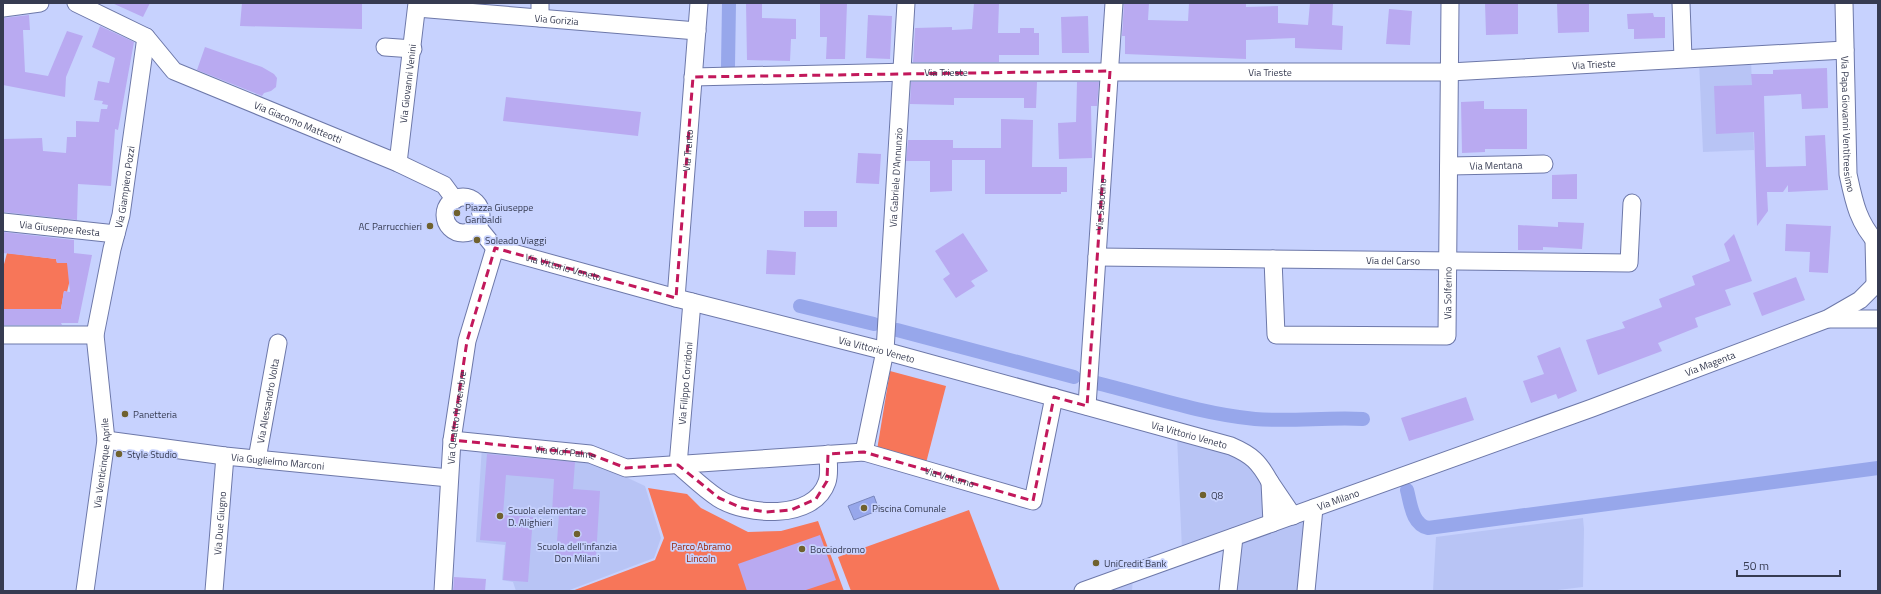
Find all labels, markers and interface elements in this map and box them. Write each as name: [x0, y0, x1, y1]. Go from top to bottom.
street label: Via Gorizia: [534, 10, 579, 29]
street label: Via Giovanni Venini: [395, 43, 420, 124]
street label: Via Trieste: [1572, 55, 1616, 73]
street label: Via Papa Giovanni Ventitreesimo: [1838, 56, 1859, 194]
street label: Via Trieste: [924, 65, 968, 80]
street label: Via Trieste: [1248, 65, 1292, 80]
street label: Via Giacomo Matteotti: [252, 97, 344, 147]
street label: Via Gabriele D'Annunzio: [885, 127, 906, 228]
street label: Via Trento: [678, 129, 697, 172]
street label: Via Giampiero Pozzi: [110, 145, 138, 230]
street label: Via Mentana: [1469, 157, 1523, 173]
street label: Via Sabotino: [1091, 178, 1110, 231]
place label: Piazza Giuseppe Garibaldi: [465, 200, 533, 227]
marker: Piazza Giuseppe Garibaldi: [452, 208, 462, 218]
street label: Via Giuseppe Resta: [19, 216, 101, 240]
place label: AC Parrucchieri: [358, 219, 422, 234]
marker: AC Parrucchieri: [425, 221, 435, 231]
place label: Soleado Viaggi: [485, 233, 546, 248]
marker: Soleado Viaggi: [472, 235, 482, 245]
street label: Via Vittorio Veneto: [524, 249, 603, 285]
street label: Via del Carso: [1366, 253, 1420, 268]
street label: Via Solferino: [1440, 267, 1455, 320]
street label: Via Vittorio Veneto: [837, 332, 917, 366]
street label: Via Filippo Corridoni: [674, 341, 696, 425]
street label: Via Magenta: [1683, 347, 1737, 380]
street label: Via Alessandro Volta: [252, 357, 283, 445]
street label: Via Quattro Novembre: [443, 370, 470, 465]
place label: Panetteria: [133, 407, 177, 422]
marker: Panetteria: [120, 409, 130, 419]
street label: Via Venticinque Aprile: [89, 417, 114, 509]
street label: Via Vittorio Veneto: [1149, 417, 1229, 452]
street label: Via Olof Palme: [534, 441, 598, 463]
place label: Style Studio: [127, 447, 177, 462]
marker: Style Studio: [114, 449, 124, 459]
street label: Via Guglielmo Marconi: [230, 449, 325, 473]
street label: Via Volturno: [923, 462, 976, 491]
street label: Via Milano: [1315, 485, 1361, 514]
place label: Q8: [1211, 488, 1224, 503]
marker: Q8: [1198, 490, 1208, 500]
street label: Via Due Giugno: [209, 491, 230, 556]
place label: Piscina Comunale: [872, 501, 946, 516]
place label: Scuola elementare D. Alighieri: [508, 503, 586, 530]
marker: Piscina Comunale: [859, 503, 869, 513]
marker: Scuola elementare D. Alighieri: [495, 511, 505, 521]
marker: Scuola dell'infanzia Don Milani: [572, 529, 582, 539]
place label: Scuola dell'infanzia Don Milani: [537, 539, 617, 566]
park label: Parco Abramo Lincoln: [671, 539, 731, 566]
place label: Bocciodromo: [810, 542, 865, 557]
marker: Bocciodromo: [797, 544, 807, 554]
scale bar: [1737, 552, 1840, 578]
place label: UniCredit Bank: [1104, 556, 1167, 571]
text: 50 m: [1743, 556, 1769, 575]
marker: UniCredit Bank: [1091, 558, 1101, 568]

